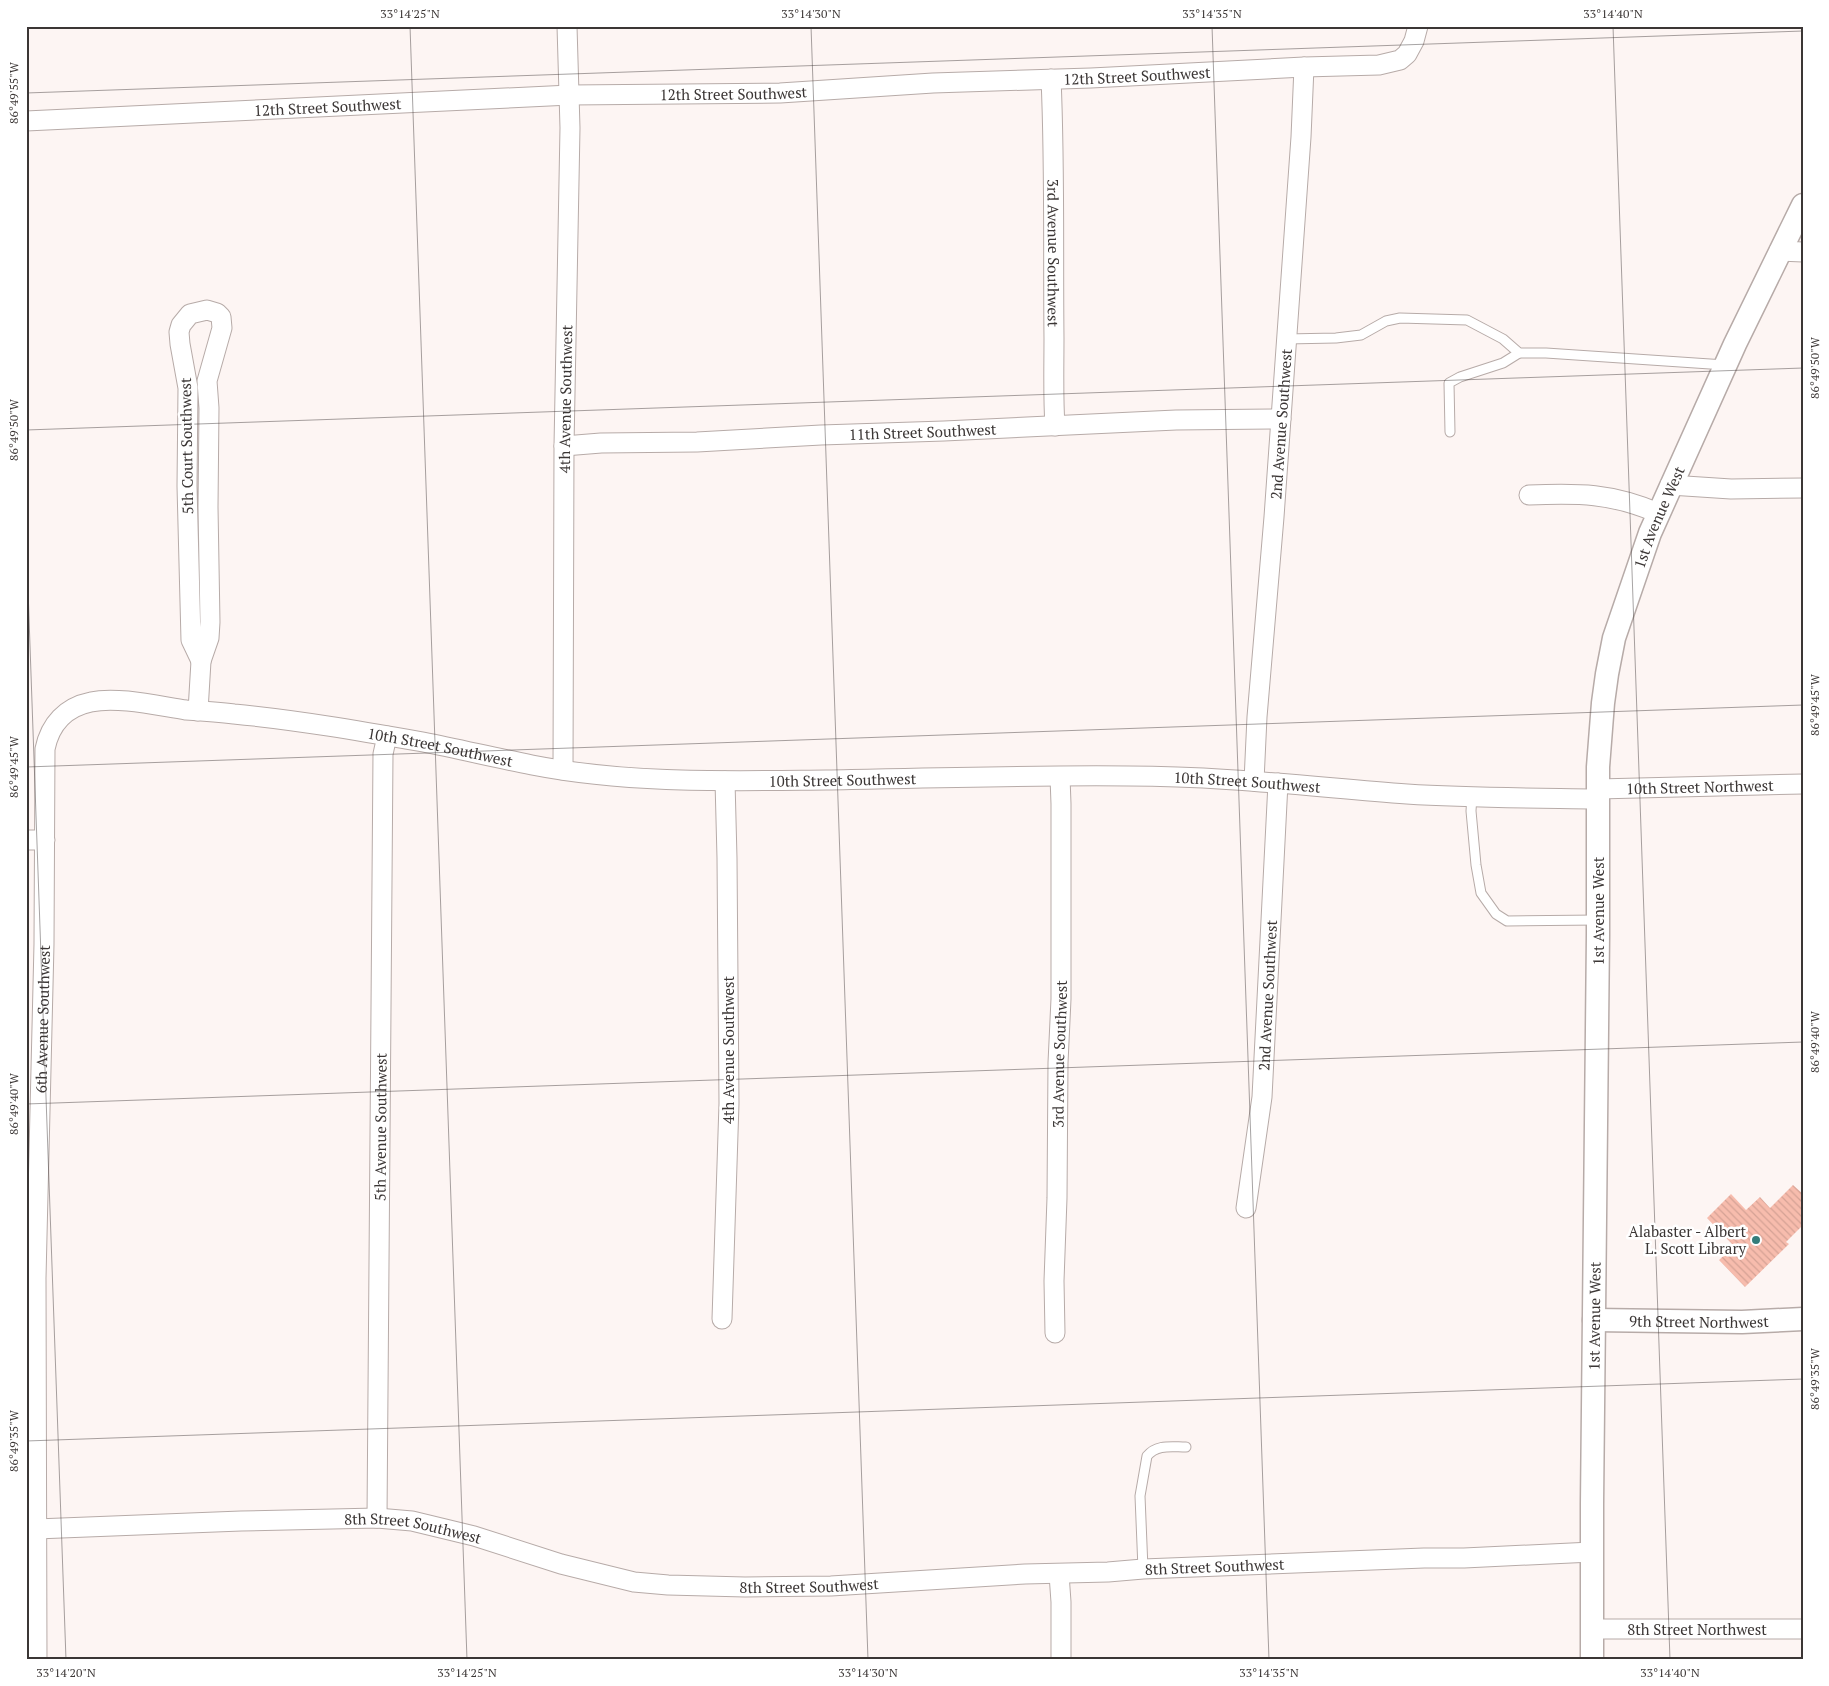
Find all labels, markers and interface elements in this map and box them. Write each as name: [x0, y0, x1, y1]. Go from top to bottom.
text: 33°14'25"N: [380, 6, 440, 21]
text: 33°14'30"N: [781, 6, 841, 21]
text: 33°14'35"N: [1182, 6, 1242, 21]
text: 33°14'40"N: [1583, 6, 1643, 21]
text: 86°49'55"W: [6, 61, 21, 124]
street label: 12th Street Southwest: [1063, 62, 1211, 89]
street label: 12th Street Southwest: [660, 81, 808, 104]
street label: 12th Street Southwest: [254, 93, 402, 120]
street label: 3rd Avenue Southwest: [1043, 179, 1064, 328]
street label: 4th Avenue Southwest: [554, 324, 576, 473]
text: 86°49'50"W: [1807, 336, 1822, 399]
street label: 2nd Avenue Southwest: [1265, 348, 1296, 500]
street label: 5th Court Southwest: [175, 377, 197, 515]
text: 86°49'50"W: [6, 398, 21, 461]
street label: 11th Street Southwest: [849, 419, 997, 444]
street label: 1st Avenue West: [1629, 463, 1689, 571]
text: 86°49'45"W: [1807, 673, 1822, 736]
street label: 10th Street Southwest: [366, 723, 515, 771]
text: 86°49'45"W: [6, 735, 21, 798]
street label: 10th Street Southwest: [1173, 767, 1322, 797]
street label: 10th Street Southwest: [769, 768, 917, 791]
street label: 10th Street Northwest: [1626, 775, 1774, 798]
street label: 1st Avenue West: [1588, 856, 1608, 966]
street label: 2nd Avenue Southwest: [1253, 919, 1281, 1071]
street label: 6th Avenue Southwest: [30, 944, 54, 1093]
street label: 4th Avenue Southwest: [718, 976, 738, 1124]
street label: 3rd Avenue Southwest: [1048, 980, 1071, 1128]
text: 86°49'40"W: [1807, 1010, 1822, 1073]
street label: 5th Avenue Southwest: [369, 1052, 391, 1201]
text: 86°49'40"W: [6, 1072, 21, 1135]
place label: Alabaster - Albert L. Scott Library: [1629, 1221, 1746, 1258]
marker: Alabaster - Albert L. Scott Library: [1750, 1234, 1762, 1246]
street label: 1st Avenue West: [1583, 1261, 1605, 1371]
street label: 9th Street Northwest: [1629, 1310, 1770, 1332]
text: 86°49'35"W: [1807, 1347, 1822, 1410]
text: 86°49'35"W: [6, 1409, 21, 1472]
street label: 8th Street Southwest: [344, 1508, 485, 1548]
street label: 8th Street Southwest: [1144, 1553, 1285, 1579]
street label: 8th Street Southwest: [739, 1573, 880, 1597]
street label: 8th Street Northwest: [1627, 1619, 1767, 1639]
text: 33°14'20"N: [36, 1665, 96, 1680]
text: 33°14'25"N: [437, 1665, 497, 1680]
text: 33°14'30"N: [838, 1665, 898, 1680]
text: 33°14'35"N: [1239, 1665, 1299, 1680]
text: 33°14'40"N: [1640, 1665, 1700, 1680]

